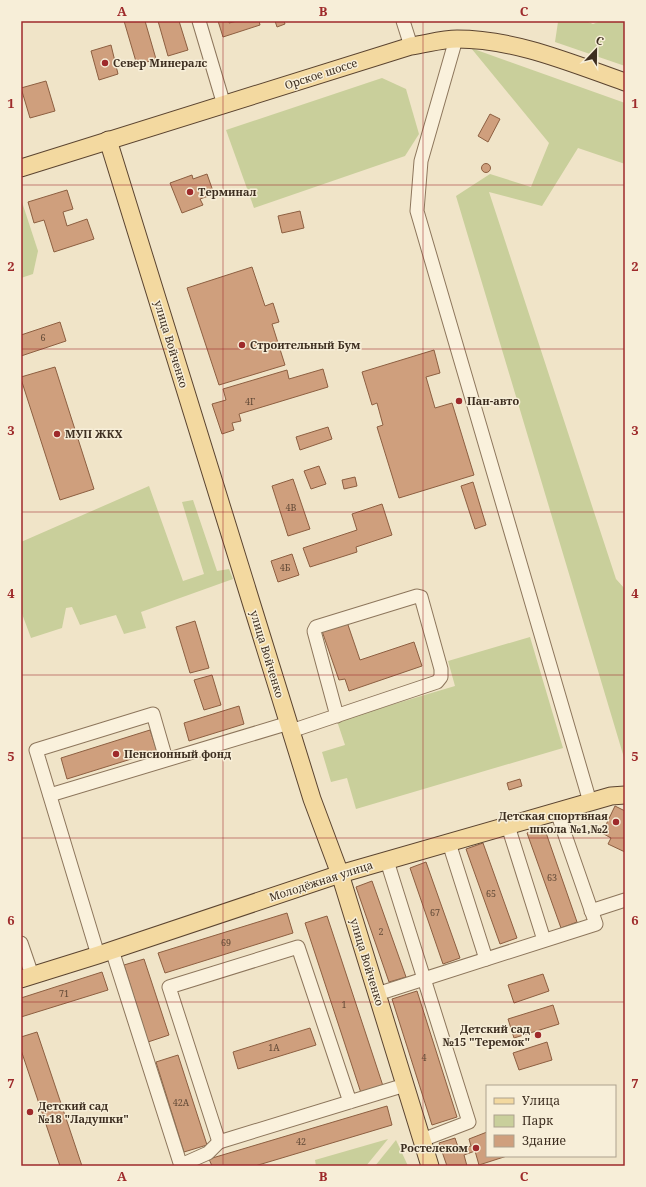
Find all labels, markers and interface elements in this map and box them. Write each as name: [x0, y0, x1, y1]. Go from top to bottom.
text: A: [117, 2, 127, 20]
text: B: [319, 2, 328, 20]
text: C: [520, 2, 529, 20]
north arrow: [576, 30, 616, 70]
text: С: [594, 32, 606, 49]
place label: Север Минералс: [113, 55, 208, 70]
street label: Орское шоссе: [283, 55, 359, 92]
marker: Север Минералс: [100, 58, 110, 68]
text: 1: [7, 94, 15, 112]
text: 1: [631, 94, 639, 112]
place label: Терминал: [198, 184, 256, 199]
marker: Терминал: [185, 187, 195, 197]
text: 2: [7, 257, 15, 275]
text: 2: [631, 257, 639, 275]
street label: улица Войченко: [151, 298, 192, 390]
house number: 6: [40, 331, 46, 344]
place label: Строительный Бум: [250, 337, 361, 352]
marker: Строительный Бум: [237, 340, 247, 350]
place label: Пан-авто: [467, 393, 519, 408]
house number: 4Г: [245, 395, 255, 408]
marker: Пан-авто: [454, 396, 464, 406]
text: 3: [7, 421, 15, 439]
text: 3: [631, 421, 639, 439]
place label: МУП ЖКХ: [65, 426, 123, 441]
marker: МУП ЖКХ: [52, 429, 62, 439]
house number: 4В: [286, 501, 297, 514]
house number: 4Б: [280, 561, 291, 574]
text: 4: [7, 584, 15, 602]
text: 4: [631, 584, 639, 602]
street label: улица Войченко: [247, 608, 288, 700]
place label: Пенсионный фонд: [124, 746, 231, 761]
text: 5: [7, 747, 15, 765]
text: 5: [631, 747, 639, 765]
marker: Пенсионный фонд: [111, 749, 121, 759]
place label: Детская спортвная школа №1,№2: [498, 808, 608, 836]
marker: Детская спортвная школа №1,№2: [611, 817, 621, 827]
street label: Молодёжная улица: [267, 857, 375, 904]
house number: 63: [547, 871, 557, 884]
house number: 65: [486, 887, 496, 900]
house number: 67: [430, 906, 440, 919]
text: 6: [7, 911, 15, 929]
text: 6: [631, 911, 639, 929]
street label: улица Войченко: [347, 916, 388, 1008]
house number: 2: [378, 925, 384, 938]
house number: 69: [221, 936, 231, 949]
house number: 71: [59, 987, 69, 1000]
house number: 1: [341, 998, 347, 1011]
place label: Детский сад №15 "Теремок": [442, 1021, 530, 1049]
marker: Детский сад №15 "Теремок": [533, 1030, 543, 1040]
house number: 1А: [268, 1041, 280, 1054]
house number: 4: [421, 1051, 427, 1064]
text: 7: [7, 1074, 15, 1092]
text: 7: [631, 1074, 639, 1092]
legend: [486, 1085, 616, 1157]
text: Улица: [522, 1092, 560, 1109]
house number: 42А: [173, 1096, 190, 1109]
place label: Детский сад №18 "Ладушки": [38, 1098, 129, 1126]
marker: Детский сад №18 "Ладушки": [25, 1107, 35, 1117]
text: Парк: [522, 1112, 554, 1129]
text: Здание: [522, 1132, 566, 1149]
house number: 42: [296, 1135, 306, 1148]
place label: Ростелеком: [400, 1140, 469, 1155]
marker: Ростелеком: [471, 1143, 481, 1153]
text: A: [117, 1167, 127, 1185]
text: B: [319, 1167, 328, 1185]
text: C: [520, 1167, 529, 1185]

